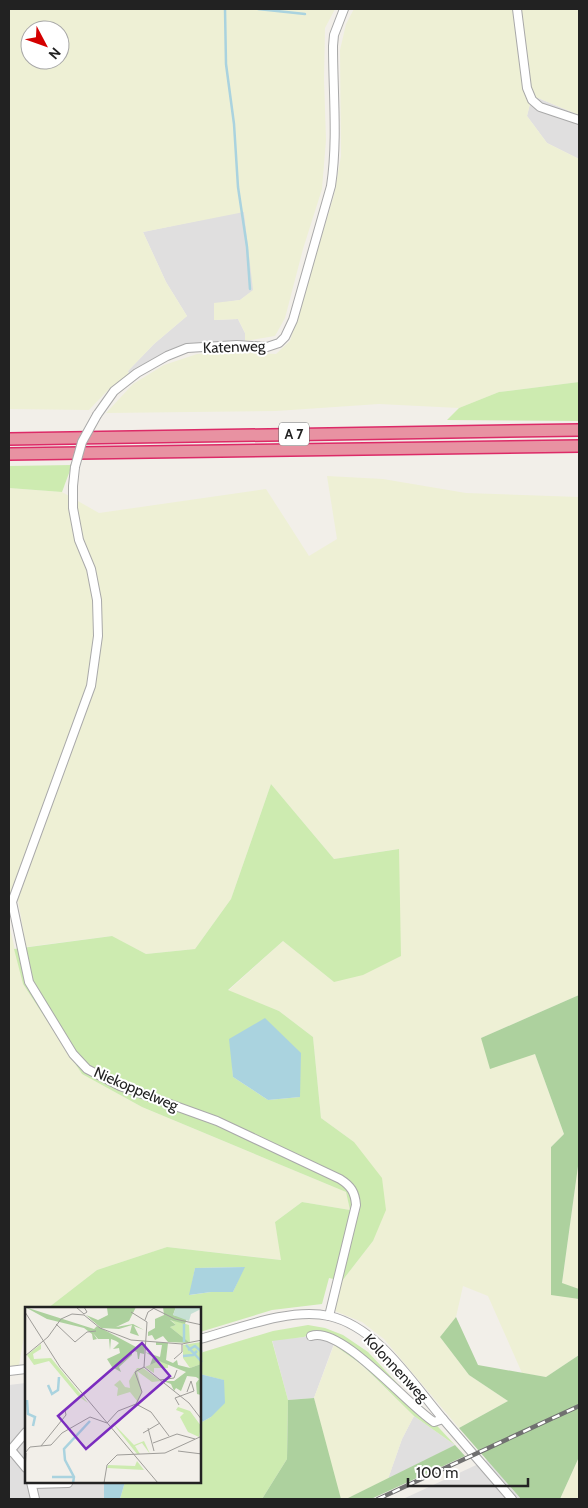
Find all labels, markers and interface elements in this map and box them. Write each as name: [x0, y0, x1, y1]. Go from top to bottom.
north arrow: [20, 20, 70, 70]
text: N: [45, 44, 65, 63]
street label: Katenweg: [202, 337, 266, 357]
road number: A 7: [279, 422, 309, 446]
street label: Niekoppelweg: [91, 1063, 181, 1115]
inset map: [25, 1307, 201, 1483]
street label: Kolonnenweg: [360, 1330, 432, 1406]
scale bar: [408, 1456, 528, 1488]
text: 100 m: [416, 1464, 458, 1482]

